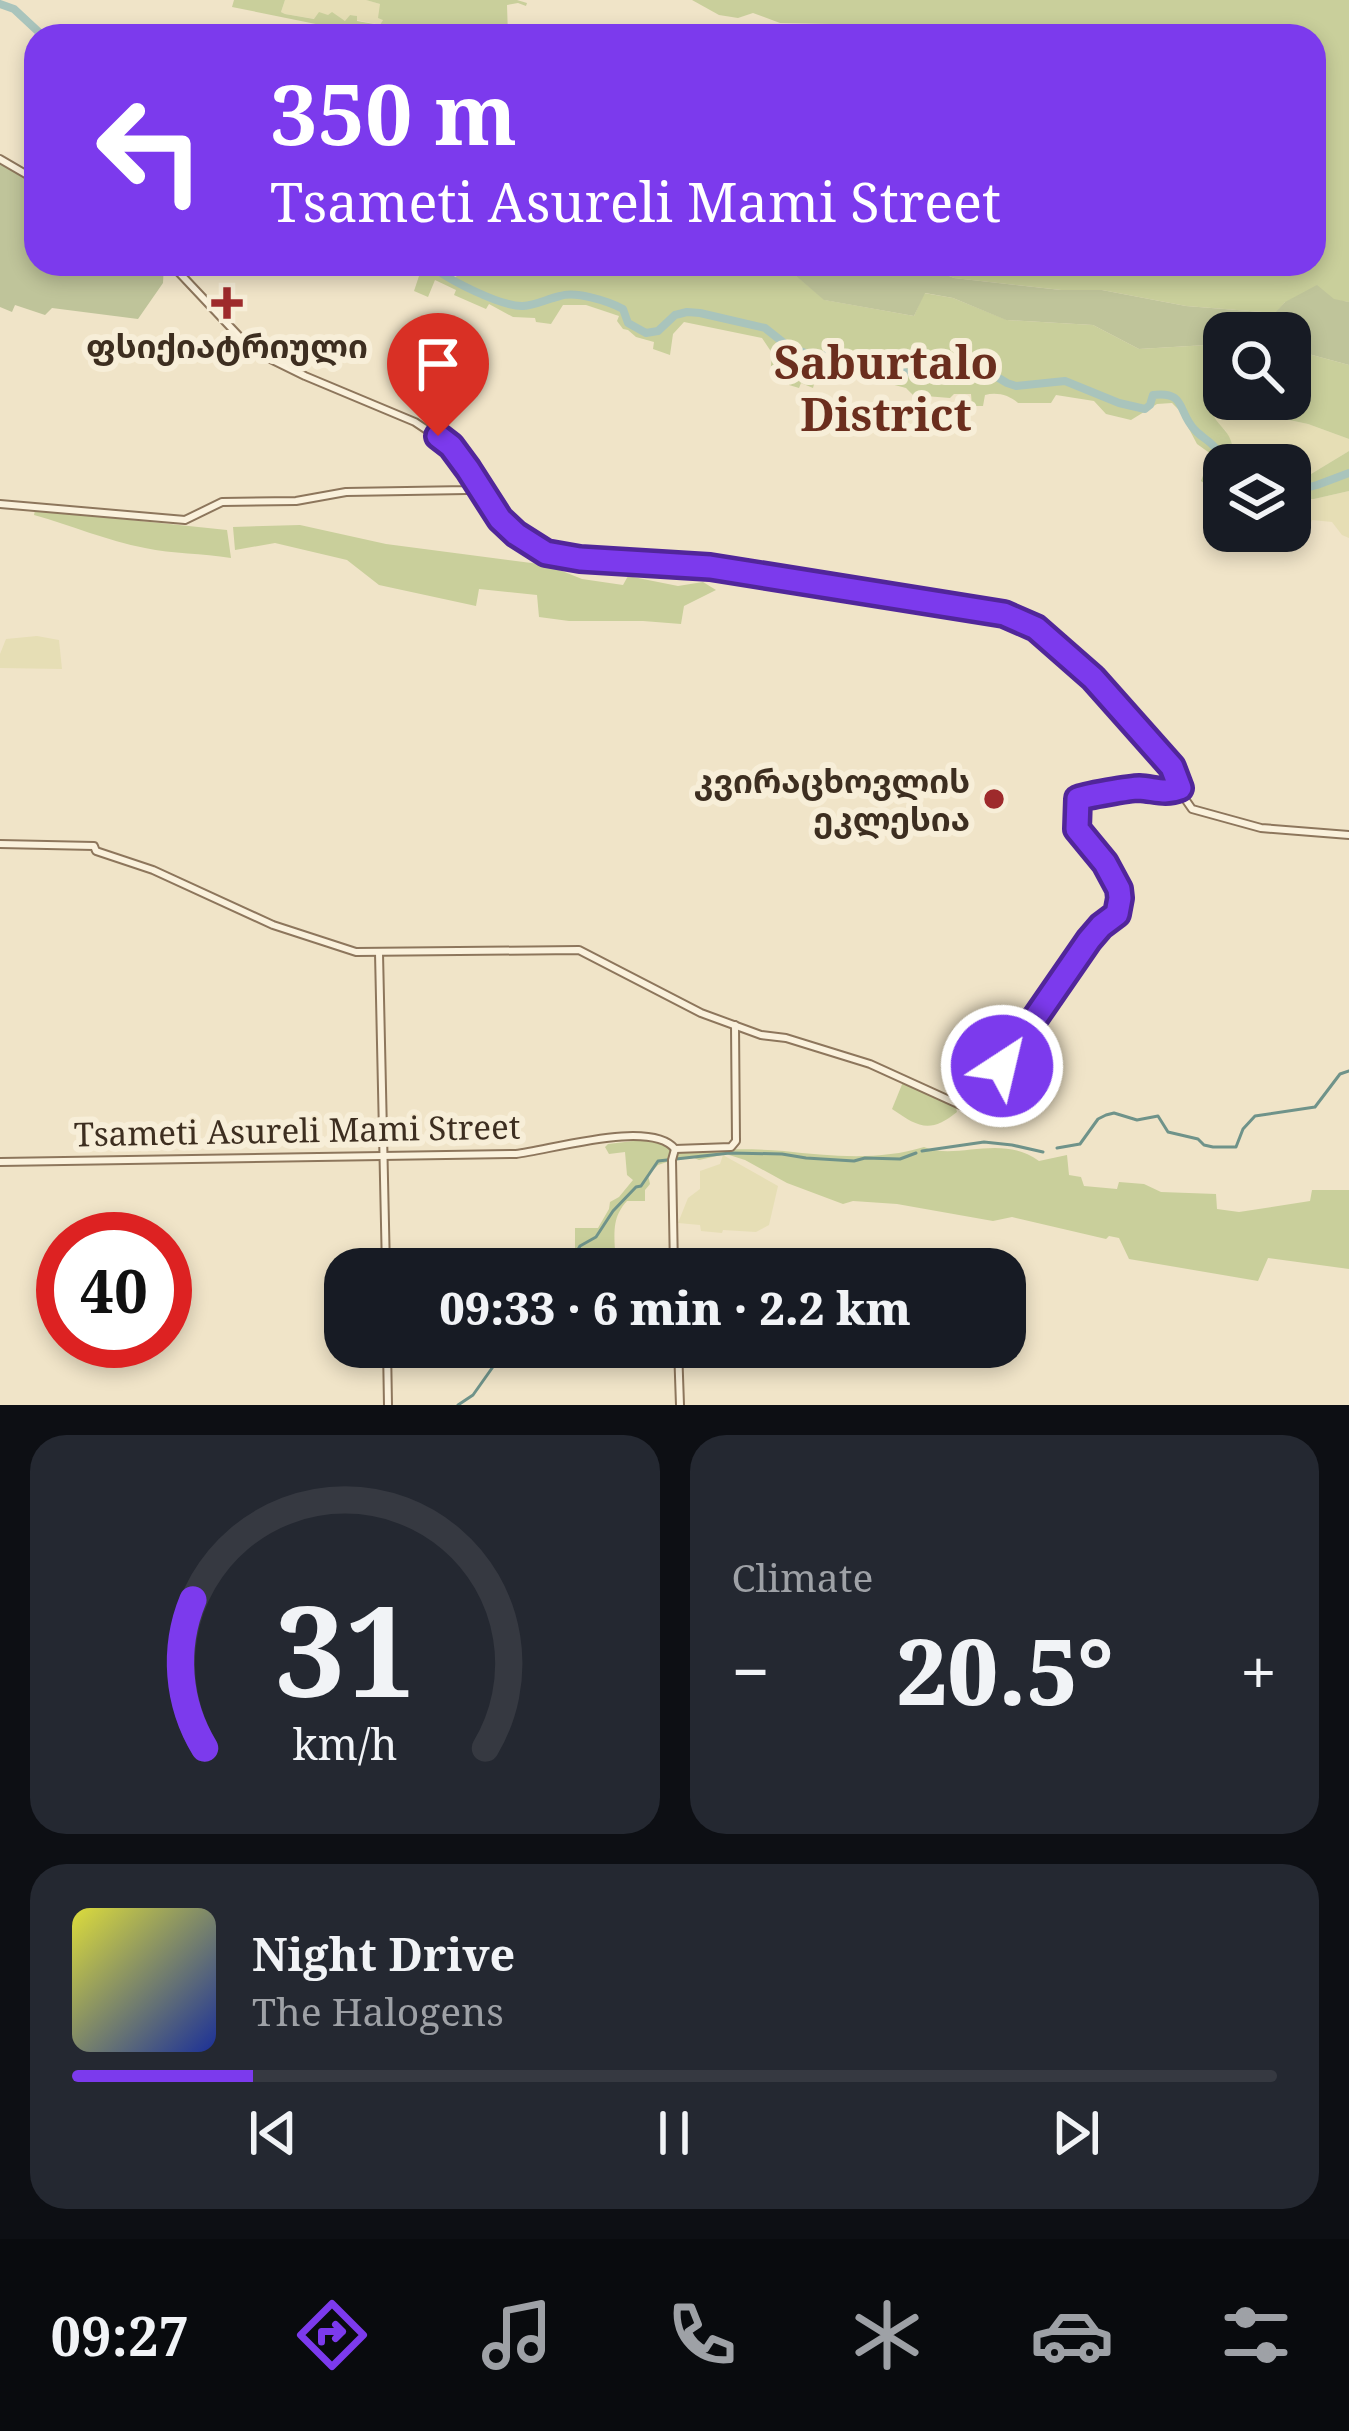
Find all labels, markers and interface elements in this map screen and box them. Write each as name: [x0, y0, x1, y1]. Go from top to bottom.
text: 350 m: [270, 55, 517, 170]
icon: left: [72, 72, 228, 228]
text: Tsameti Asureli Mami Street: [270, 164, 1001, 238]
marker: ფსიქიატრიული: [211, 287, 243, 319]
map controls: [1203, 312, 1311, 552]
button: search: [1203, 312, 1311, 420]
pin: [387, 313, 489, 436]
place label: ფსიქიატრიული: [86, 323, 368, 368]
icon: arrive: [405, 331, 471, 397]
district label: Saburtalo District: [774, 331, 998, 444]
button: layers: [1203, 444, 1311, 552]
place label: კვირაცხოვლის ეკლესია: [694, 758, 970, 841]
marker: კვირაცხოვლის ეკლესია: [981, 786, 1007, 812]
position arrow: [939, 1003, 1065, 1129]
street label: Tsameti Asureli Mami Street: [73, 1104, 521, 1156]
speed limit sign: 40: [36, 1212, 192, 1368]
text: 09:33 · 6 min · 2.2 km: [439, 1277, 911, 1338]
text: Climate: [732, 1550, 873, 1603]
text: 31: [274, 1564, 415, 1734]
text: 20.5°: [896, 1609, 1113, 1731]
text: −: [732, 1625, 770, 1715]
text: +: [1240, 1625, 1277, 1715]
text: km/h: [292, 1713, 397, 1772]
text: Night Drive: [252, 1923, 515, 1984]
text: The Halogens: [252, 1984, 504, 2037]
icon: previous: [240, 2100, 306, 2166]
icon: pause: [641, 2100, 707, 2166]
icon: next: [1043, 2100, 1109, 2166]
icon: directions: [290, 2293, 374, 2377]
icon: music: [475, 2293, 559, 2377]
icon: phone: [660, 2293, 744, 2377]
icon: climate: [845, 2293, 929, 2377]
icon: car: [1030, 2293, 1114, 2377]
icon: filters: [1214, 2293, 1298, 2377]
text: 09:27: [50, 2298, 189, 2372]

